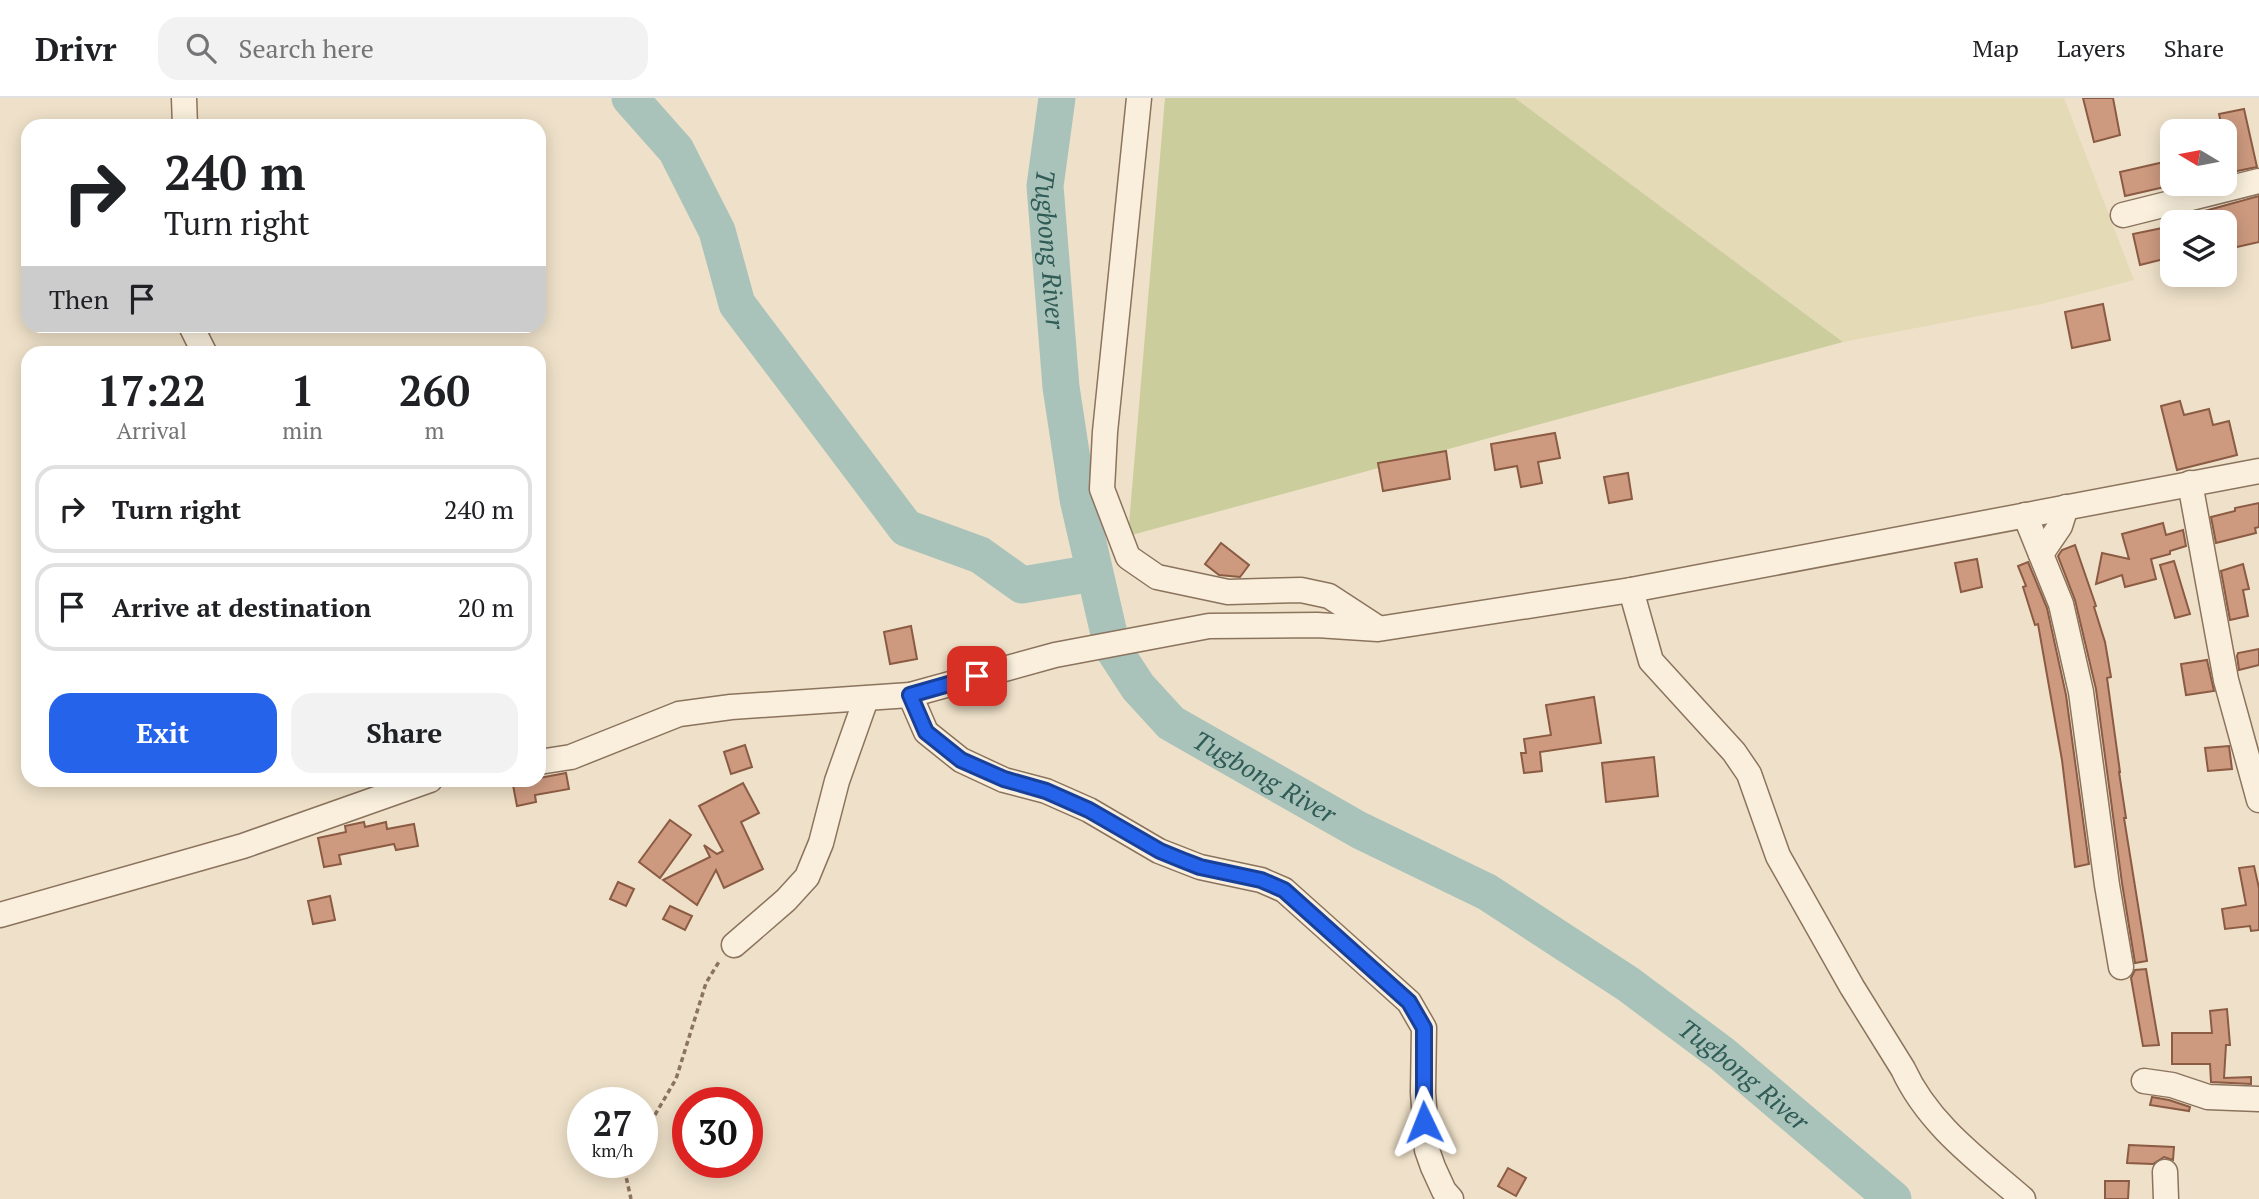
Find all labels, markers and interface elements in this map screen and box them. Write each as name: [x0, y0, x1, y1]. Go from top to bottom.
search box: [158, 17, 648, 80]
text: Drivr: [35, 27, 116, 70]
icon: search: [182, 29, 220, 67]
text: Search here: [238, 31, 374, 65]
text: Map: [1972, 32, 2019, 64]
text: Layers: [2057, 32, 2126, 64]
text: Share: [2164, 32, 2224, 64]
north arrow: [2160, 119, 2236, 196]
map controls: [2160, 119, 2237, 287]
text: 240 m: [164, 139, 306, 204]
icon: right: [49, 147, 140, 238]
water label: Tugbong River: [1028, 167, 1073, 331]
text: Turn right: [164, 202, 310, 244]
button: layers: [2160, 210, 2237, 287]
icon: arrive: [123, 280, 161, 318]
text: Then: [49, 282, 109, 316]
text: 17:22: [97, 362, 206, 418]
text: 1: [291, 362, 314, 418]
text: 260: [399, 362, 470, 418]
text: Arrival: [116, 415, 187, 446]
text: min: [282, 415, 323, 446]
text: m: [424, 415, 444, 446]
icon: right: [53, 490, 91, 528]
text: Turn right: [112, 492, 241, 526]
text: 240 m: [444, 492, 514, 526]
icon: arrive: [53, 588, 91, 626]
text: Arrive at destination: [112, 590, 371, 624]
text: 20 m: [458, 590, 514, 624]
pin: [947, 646, 1007, 706]
icon: arrive: [958, 657, 996, 695]
button: Exit: [49, 693, 277, 773]
button: Share: [291, 693, 518, 773]
water label: Tugbong River: [1187, 722, 1343, 831]
water label: Tugbong River: [1672, 1011, 1817, 1138]
position arrow: [1387, 1085, 1461, 1159]
speed limit sign: 30: [672, 1087, 763, 1178]
text: 27: [593, 1100, 632, 1146]
text: km/h: [592, 1138, 633, 1162]

